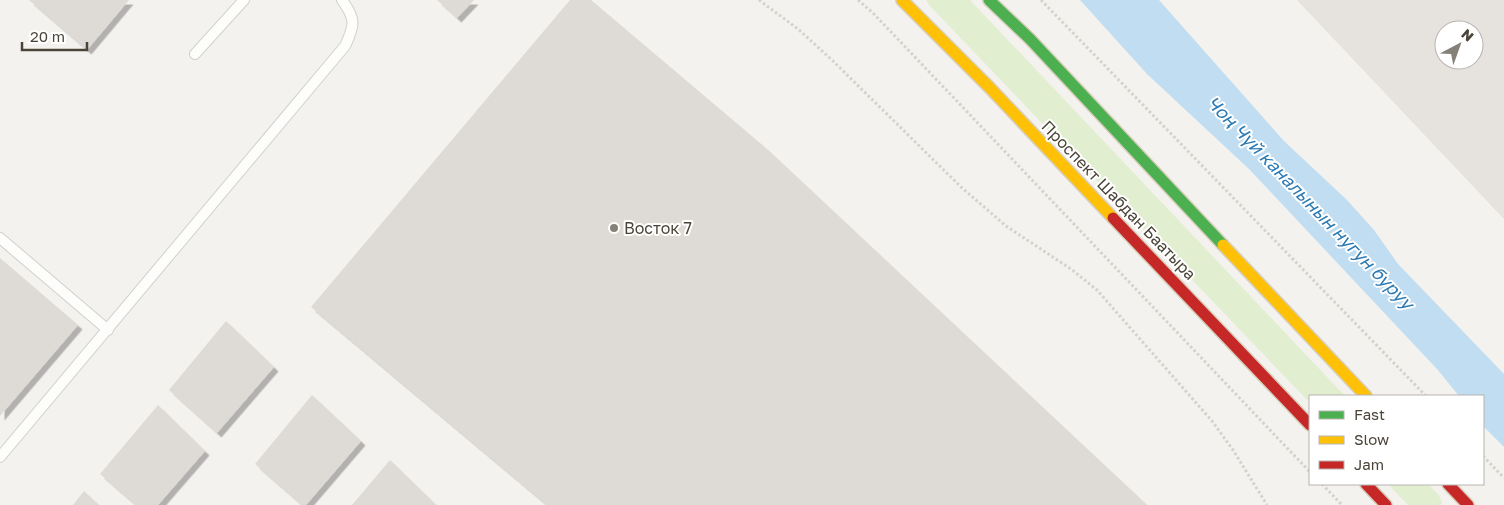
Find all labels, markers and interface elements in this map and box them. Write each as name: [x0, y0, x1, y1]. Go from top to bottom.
scale bar: [22, 20, 88, 52]
north arrow: [1434, 20, 1484, 70]
text: N: [1458, 25, 1477, 45]
text: 20 m: [30, 27, 65, 45]
water label: Чоң Чүй каналынын нугун буруу: [1202, 91, 1421, 316]
street label: Проспект Шабдан Баатыра: [1038, 116, 1200, 284]
place label: Восток 7: [624, 218, 692, 238]
marker: Восток 7: [608, 222, 620, 234]
legend: [1309, 395, 1484, 485]
text: Fast: [1354, 405, 1385, 423]
text: Slow: [1354, 430, 1389, 448]
text: Jam: [1354, 455, 1384, 473]

